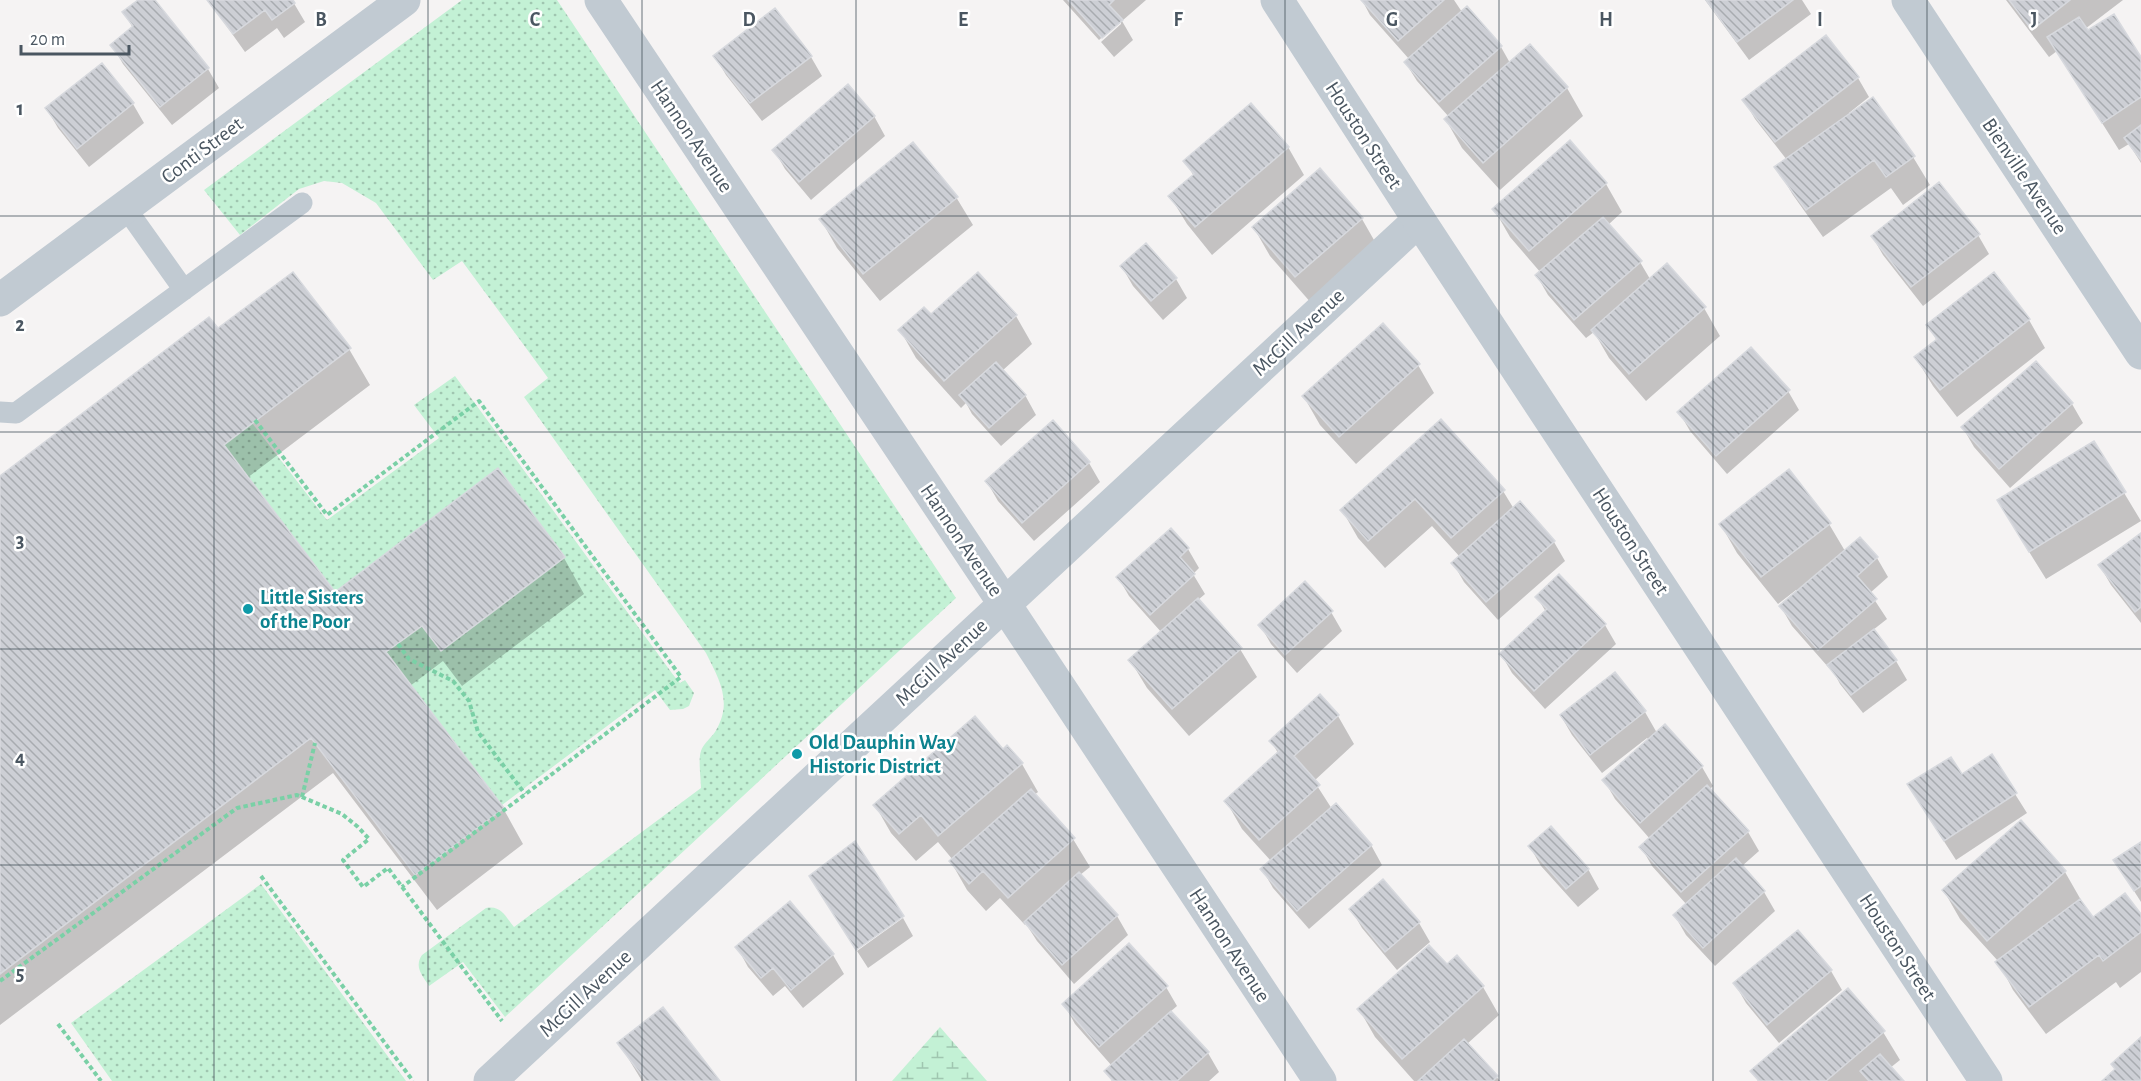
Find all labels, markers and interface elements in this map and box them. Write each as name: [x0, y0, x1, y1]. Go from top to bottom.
text: B: [315, 10, 327, 30]
text: C: [530, 10, 541, 30]
text: D: [742, 10, 756, 30]
text: E: [958, 10, 968, 30]
text: F: [1173, 10, 1183, 30]
text: G: [1386, 10, 1398, 30]
text: H: [1599, 10, 1613, 30]
text: I: [1817, 10, 1823, 30]
text: J: [2031, 10, 2037, 30]
scale bar: [21, 18, 129, 56]
text: 20 m: [30, 31, 65, 49]
street label: Hannon Avenue: [646, 76, 737, 196]
street label: Houston Street: [1321, 78, 1406, 193]
text: 1: [16, 99, 24, 119]
street label: Conti Street: [158, 113, 247, 188]
street label: Bienville Avenue: [1978, 114, 2071, 238]
street label: McGill Avenue: [1248, 285, 1348, 380]
text: 2: [15, 315, 25, 335]
street label: Hannon Avenue: [916, 480, 1007, 600]
street label: Houston Street: [1588, 484, 1673, 599]
text: 3: [16, 531, 24, 551]
place label: Little Sisters of the Poor: [260, 587, 364, 632]
marker: Little Sisters of the Poor: [241, 602, 255, 616]
street label: McGill Avenue: [891, 615, 991, 710]
place label: Old Dauphin Way Historic District: [809, 732, 957, 777]
marker: Old Dauphin Way Historic District: [790, 747, 804, 761]
text: 4: [15, 748, 25, 768]
street label: Hannon Avenue: [1185, 885, 1274, 1006]
street label: Houston Street: [1855, 890, 1940, 1005]
street label: McGill Avenue: [535, 946, 635, 1041]
text: 5: [16, 964, 24, 984]

